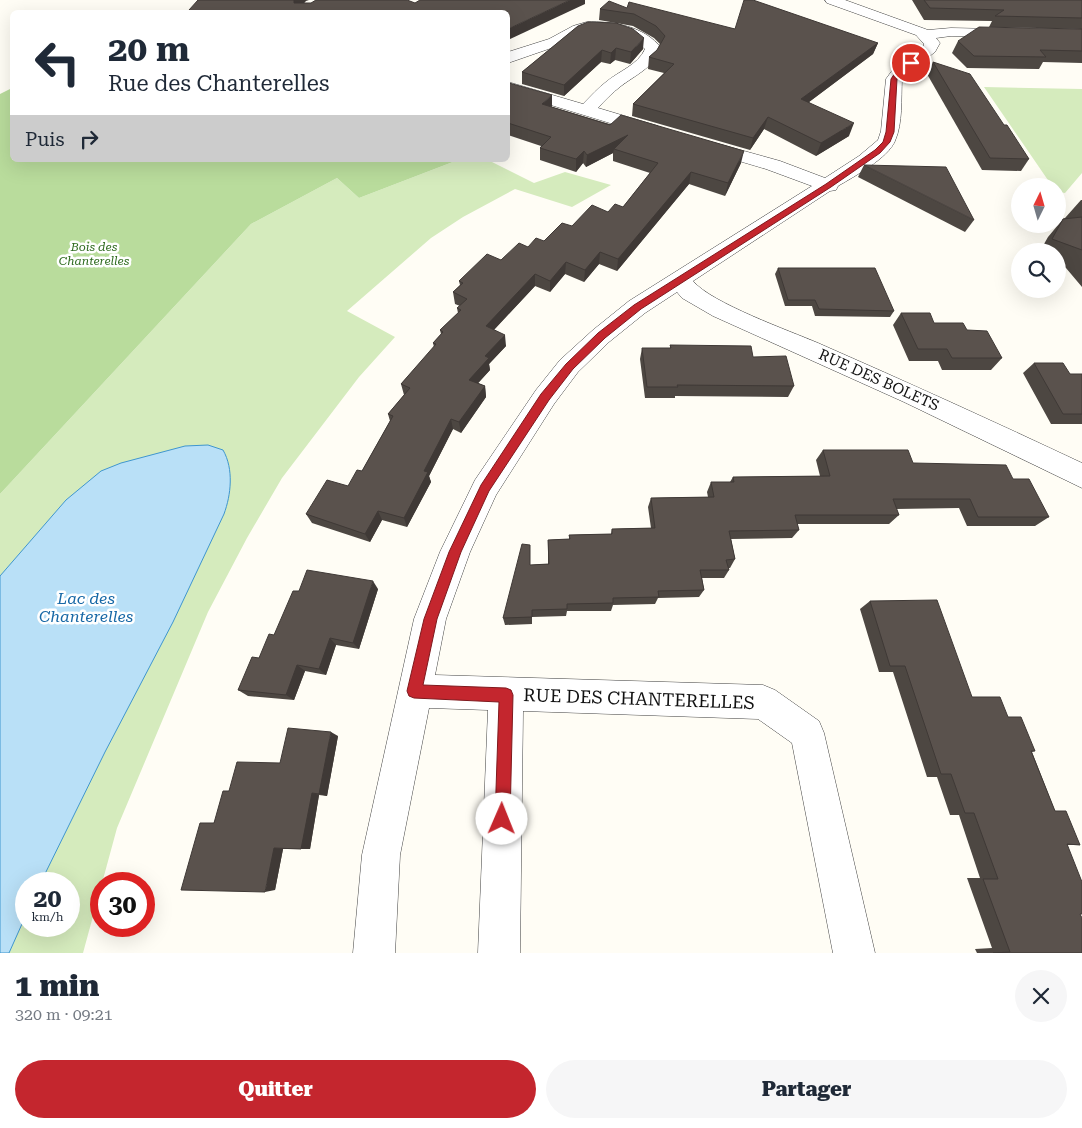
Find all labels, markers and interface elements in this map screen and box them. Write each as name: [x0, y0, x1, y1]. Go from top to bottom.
text: 20 m: [108, 29, 190, 70]
icon: left: [25, 30, 90, 95]
pin: [890, 42, 932, 84]
icon: arrive: [897, 49, 925, 77]
text: Rue des Chanterelles: [108, 71, 329, 96]
icon: right: [75, 125, 103, 153]
text: Puis: [25, 128, 65, 151]
north arrow: [1011, 178, 1066, 232]
map controls: [1011, 178, 1066, 298]
park label: Bois des Chanterelles: [59, 240, 130, 268]
button: search: [1011, 243, 1066, 298]
street label: RUE DES BOLETS: [816, 345, 942, 415]
water label: Lac des Chanterelles: [39, 589, 133, 626]
street label: RUE DES CHANTERELLES: [523, 684, 755, 713]
position arrow: [475, 792, 527, 844]
speed limit sign: 30: [90, 872, 155, 937]
text: 20: [33, 884, 62, 913]
text: km/h: [31, 910, 64, 924]
text: 1 min: [15, 968, 99, 1003]
button: close: [1015, 970, 1067, 1022]
text: 320 m · 09:21: [15, 1005, 113, 1024]
button: Quitter: [15, 1060, 536, 1118]
button: Partager: [546, 1060, 1067, 1118]

